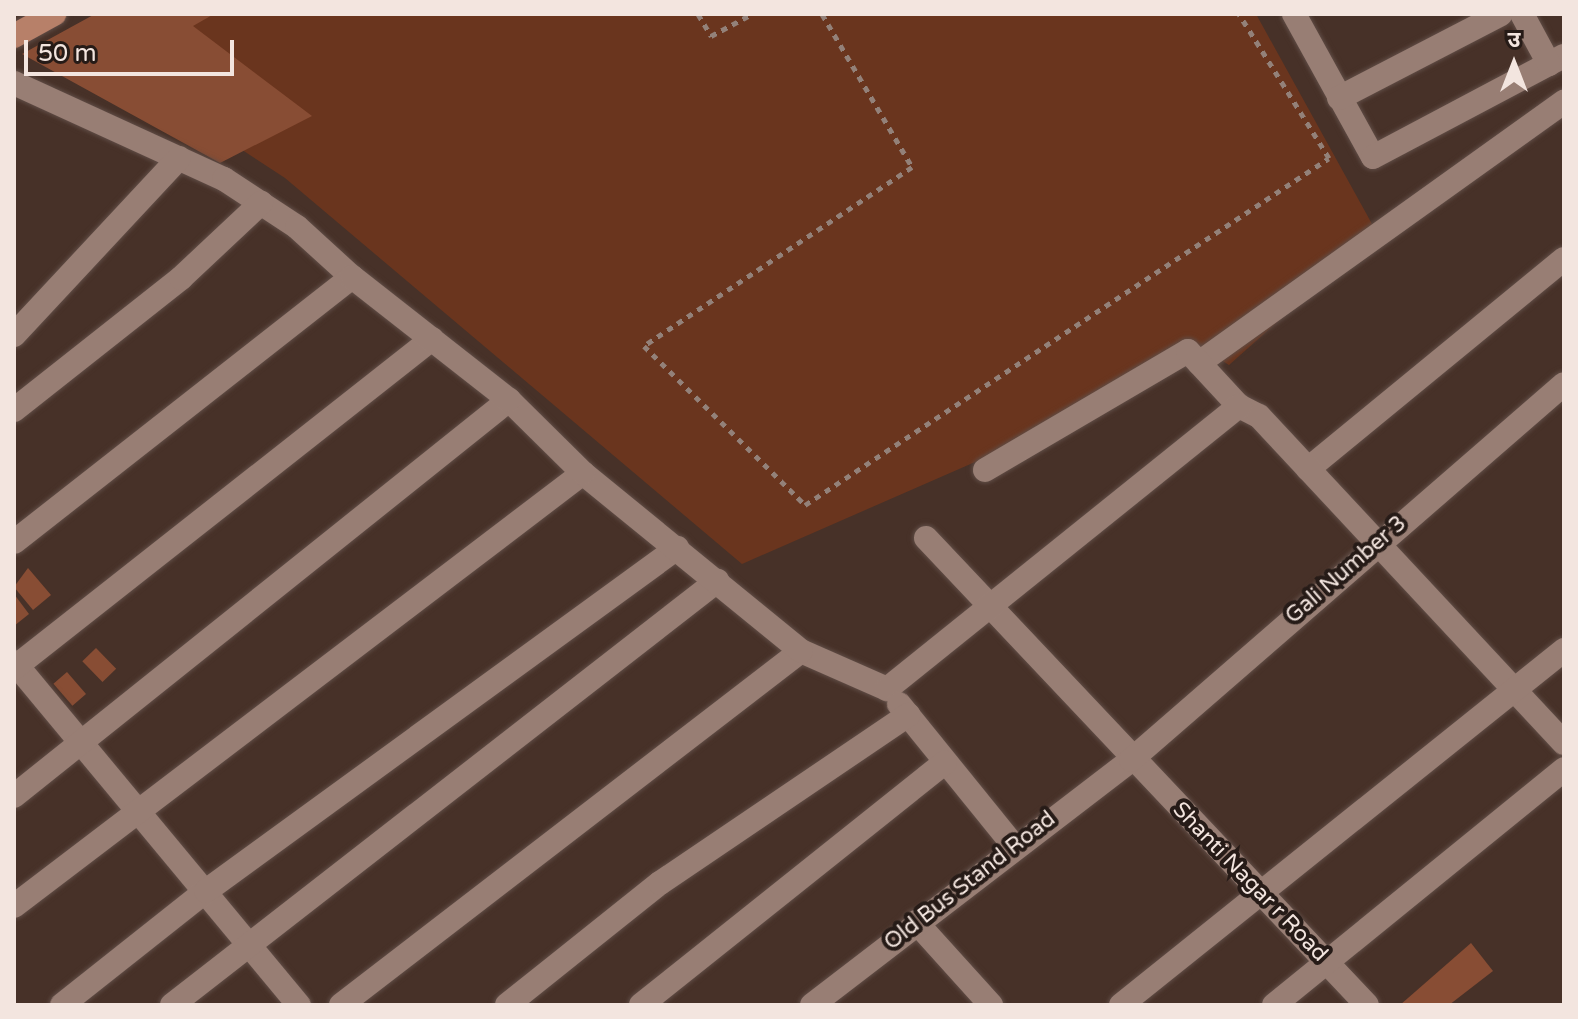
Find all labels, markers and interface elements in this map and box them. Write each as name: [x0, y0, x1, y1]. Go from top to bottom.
scale bar: [28, 24, 238, 74]
north arrow: [1474, 24, 1554, 104]
text: उ: [1508, 27, 1520, 53]
text: 50 m: [38, 39, 96, 68]
street label: Gali Number 3: [1280, 511, 1412, 629]
street label: Shanti Nagar r Road: [1167, 797, 1333, 967]
street label: Old Bus Stand Road: [879, 806, 1061, 956]

